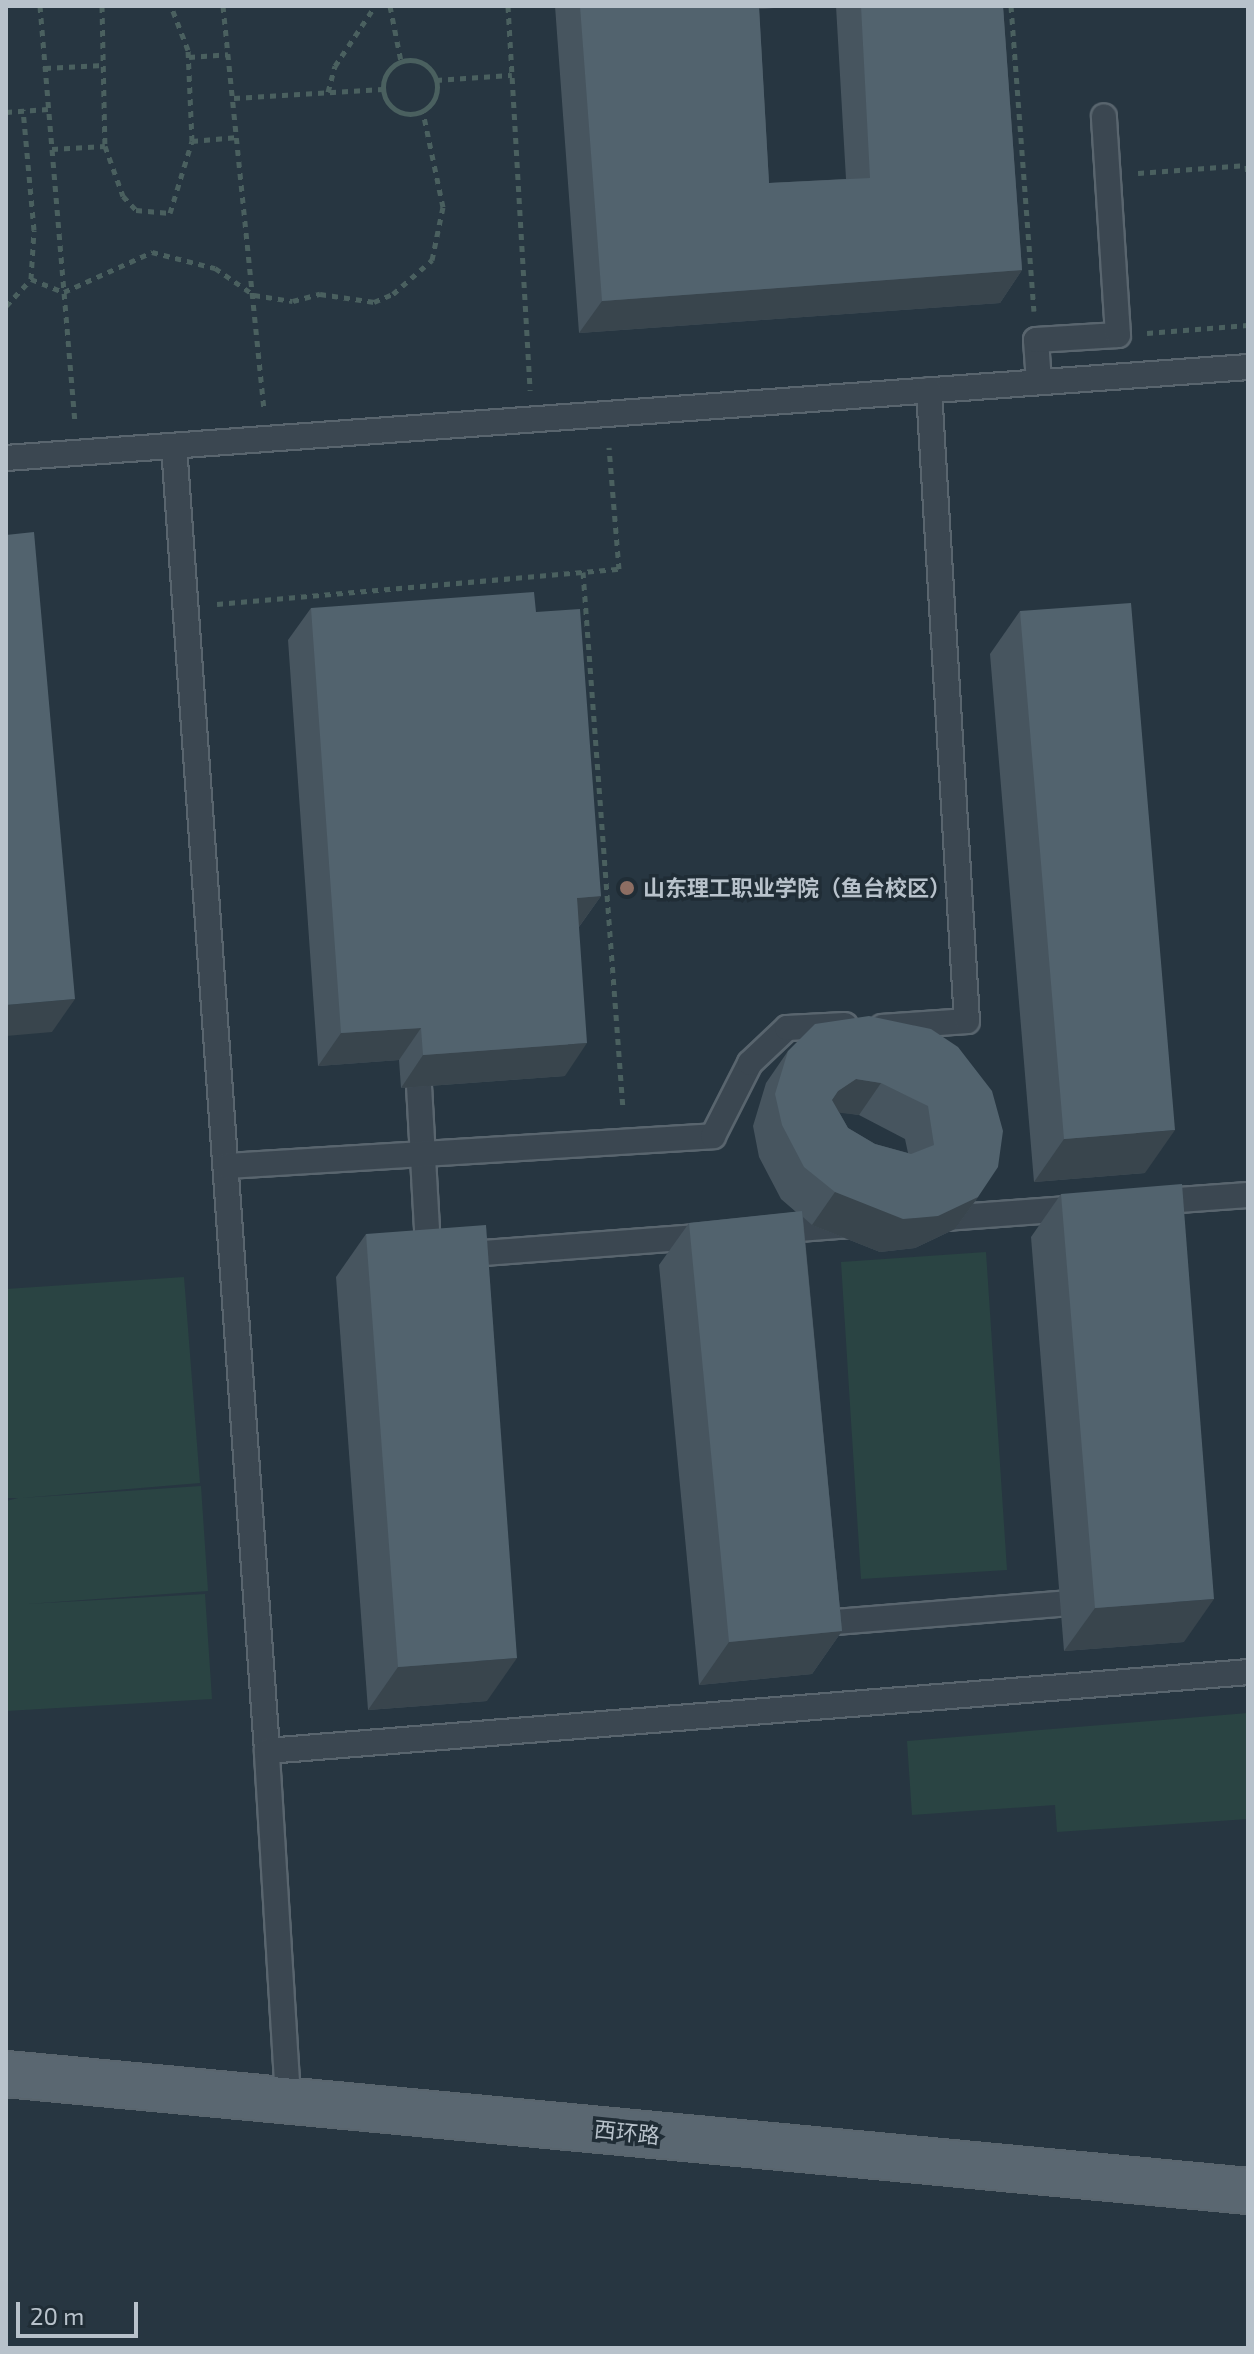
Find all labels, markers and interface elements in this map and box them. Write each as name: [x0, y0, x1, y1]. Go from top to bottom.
place label: 山东理工职业学院（鱼台校区）: [643, 875, 951, 901]
marker: 山东理工职业学院（鱼台校区）: [618, 879, 636, 897]
street label: 西环路: [593, 2115, 661, 2149]
scale bar: [20, 2286, 142, 2336]
text: 20 m: [30, 2301, 84, 2330]

